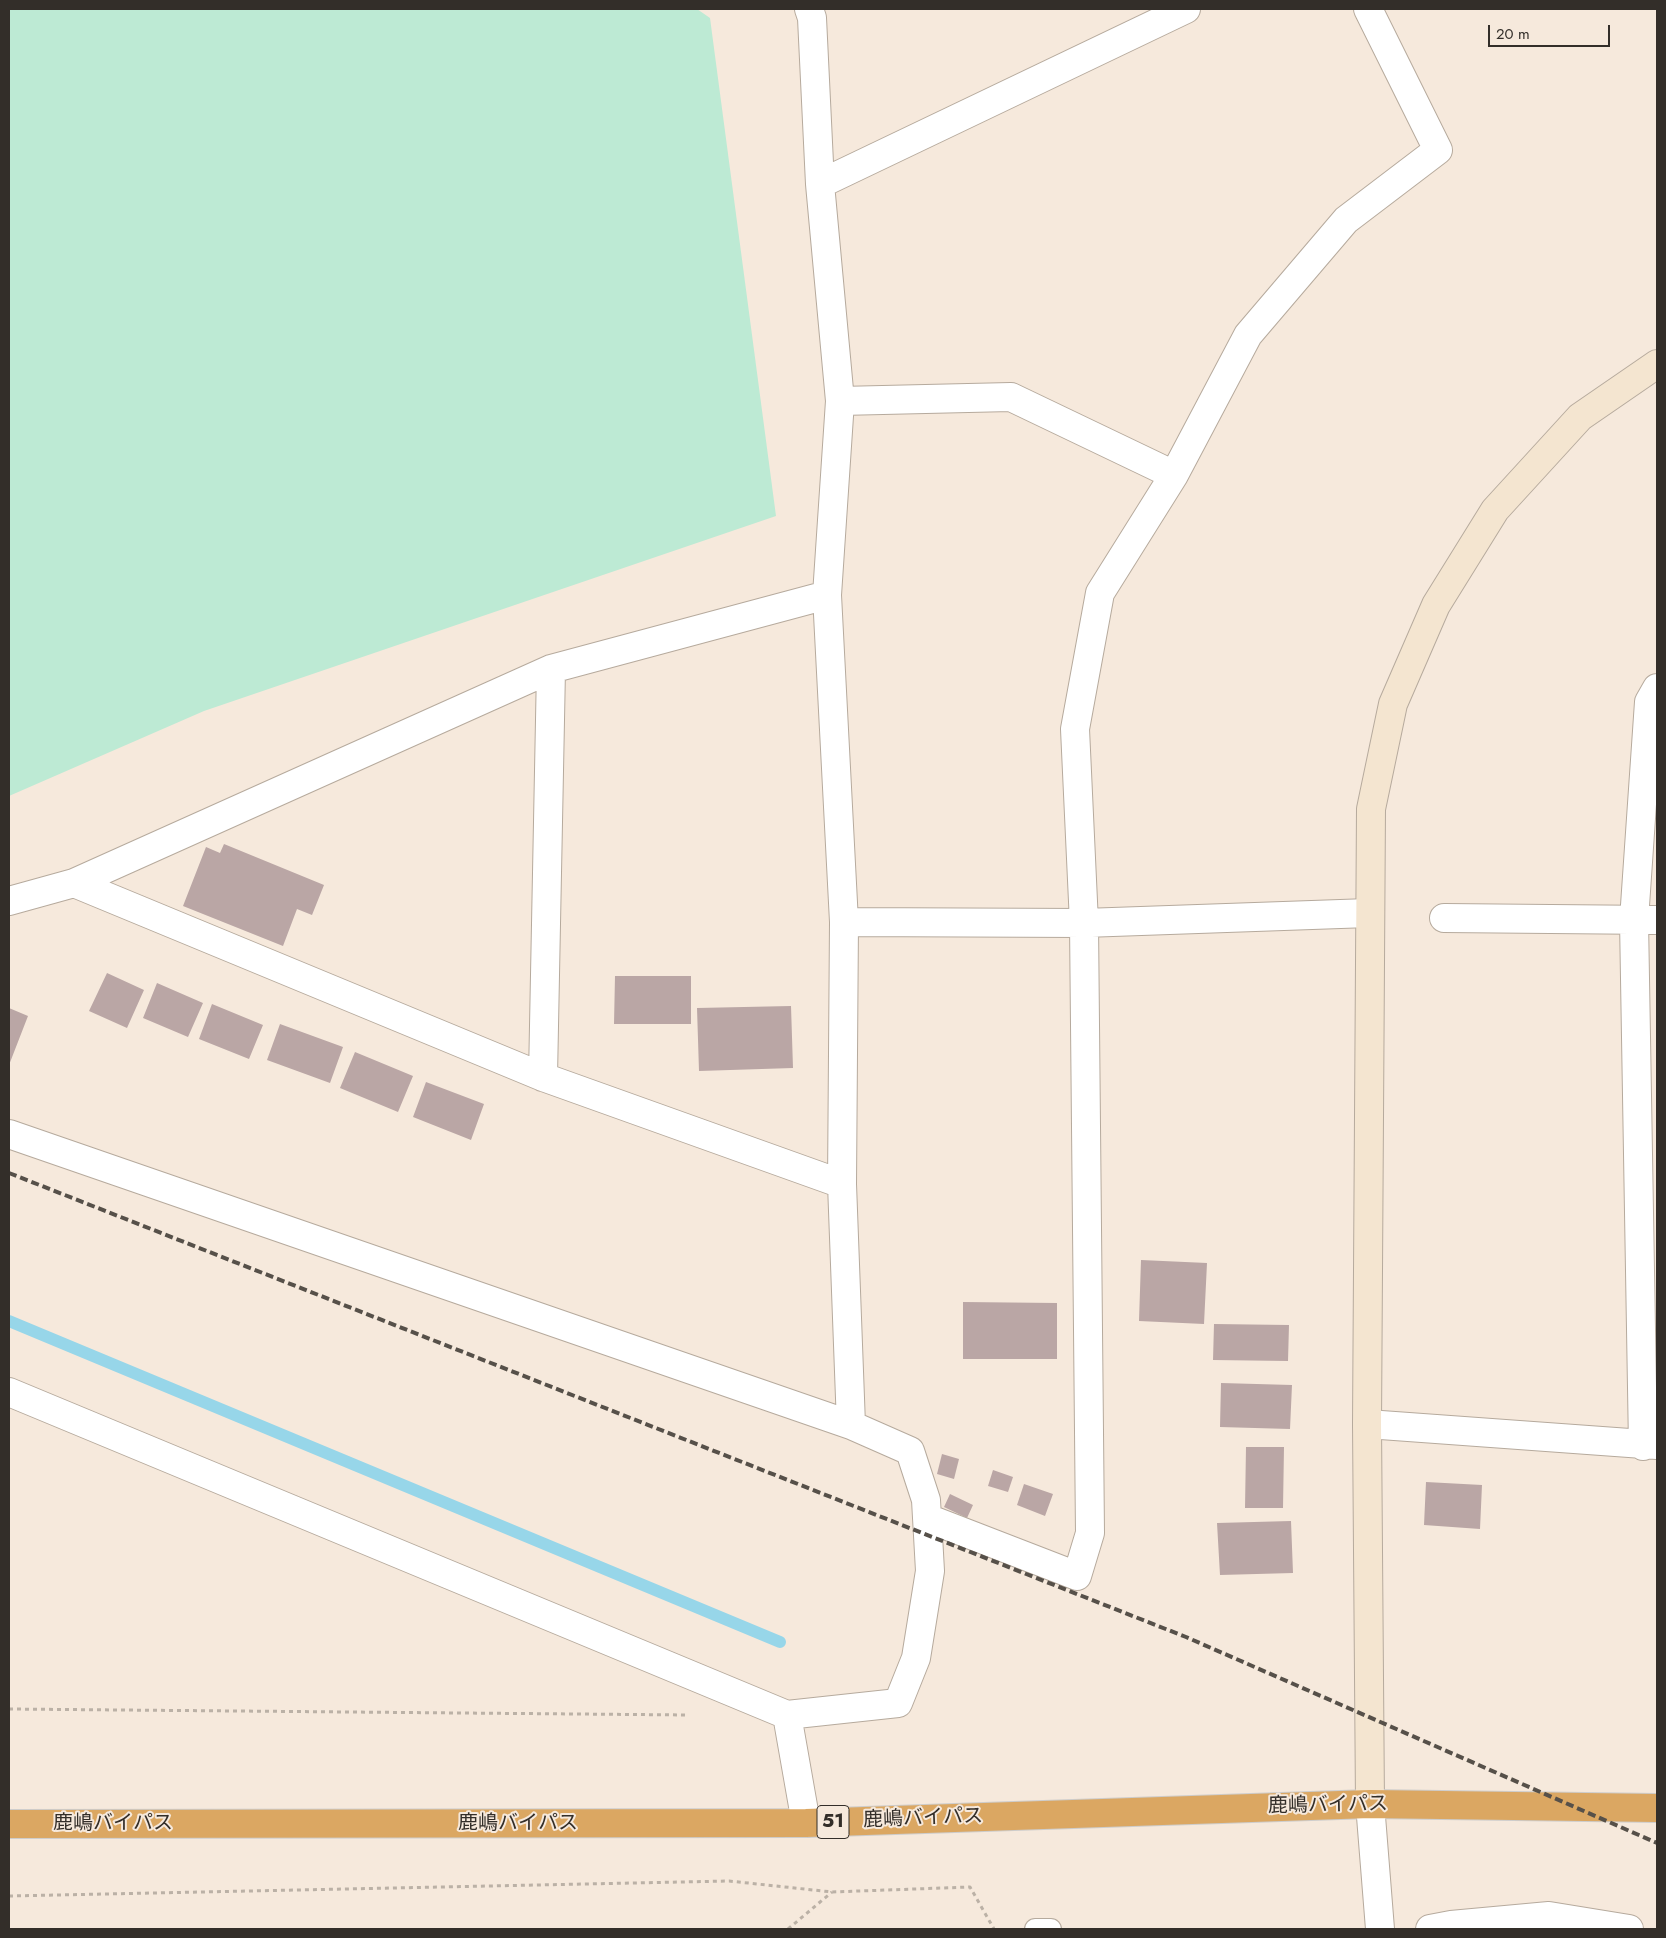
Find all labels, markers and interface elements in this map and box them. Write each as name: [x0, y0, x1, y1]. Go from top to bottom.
scale bar: [1491, 15, 1614, 47]
text: 20 m: [1496, 23, 1530, 45]
street label: 鹿嶋バイパス: [1268, 1793, 1388, 1819]
road number: 51: [817, 1805, 849, 1838]
street label: 鹿嶋バイパス: [863, 1805, 983, 1833]
street label: 鹿嶋バイパス: [53, 1812, 173, 1836]
street label: 鹿嶋バイパス: [458, 1812, 578, 1836]

